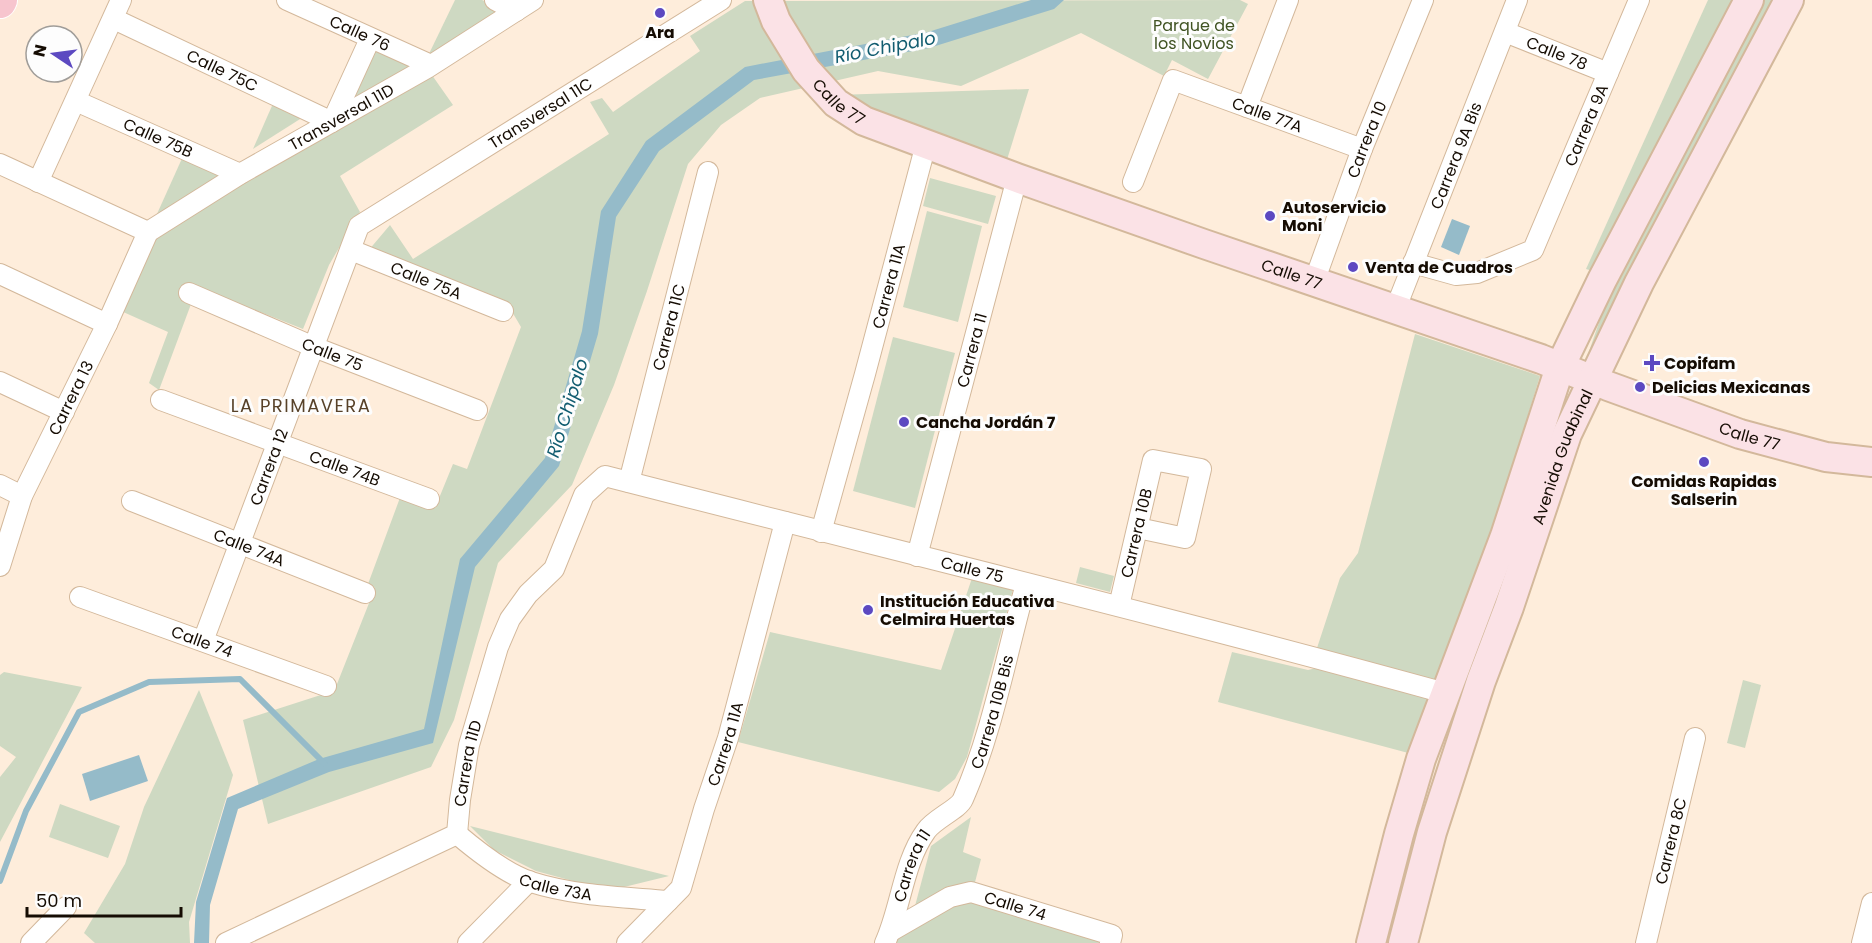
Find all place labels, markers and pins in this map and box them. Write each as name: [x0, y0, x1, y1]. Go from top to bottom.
marker: Ara: [653, 6, 667, 20]
place label: Ara: [645, 21, 675, 44]
place label: Autoservicio Moni: [1282, 196, 1386, 237]
marker: Autoservicio Moni: [1263, 209, 1277, 223]
place label: Venta de Cuadros: [1365, 256, 1513, 279]
marker: Venta de Cuadros: [1346, 260, 1360, 274]
place label: Copifam: [1664, 352, 1736, 375]
marker: Copifam: [1645, 356, 1659, 370]
place label: Delicias Mexicanas: [1652, 376, 1810, 399]
marker: Delicias Mexicanas: [1633, 380, 1647, 394]
place label: Cancha Jordán 7: [916, 411, 1056, 434]
marker: Cancha Jordán 7: [897, 415, 911, 429]
marker: Comidas Rapidas Salserin: [1697, 455, 1711, 469]
place label: Comidas Rapidas Salserin: [1631, 470, 1777, 511]
place label: Institución Educativa Celmira Huertas: [880, 590, 1055, 631]
marker: Institución Educativa Celmira Huertas: [861, 603, 875, 617]

